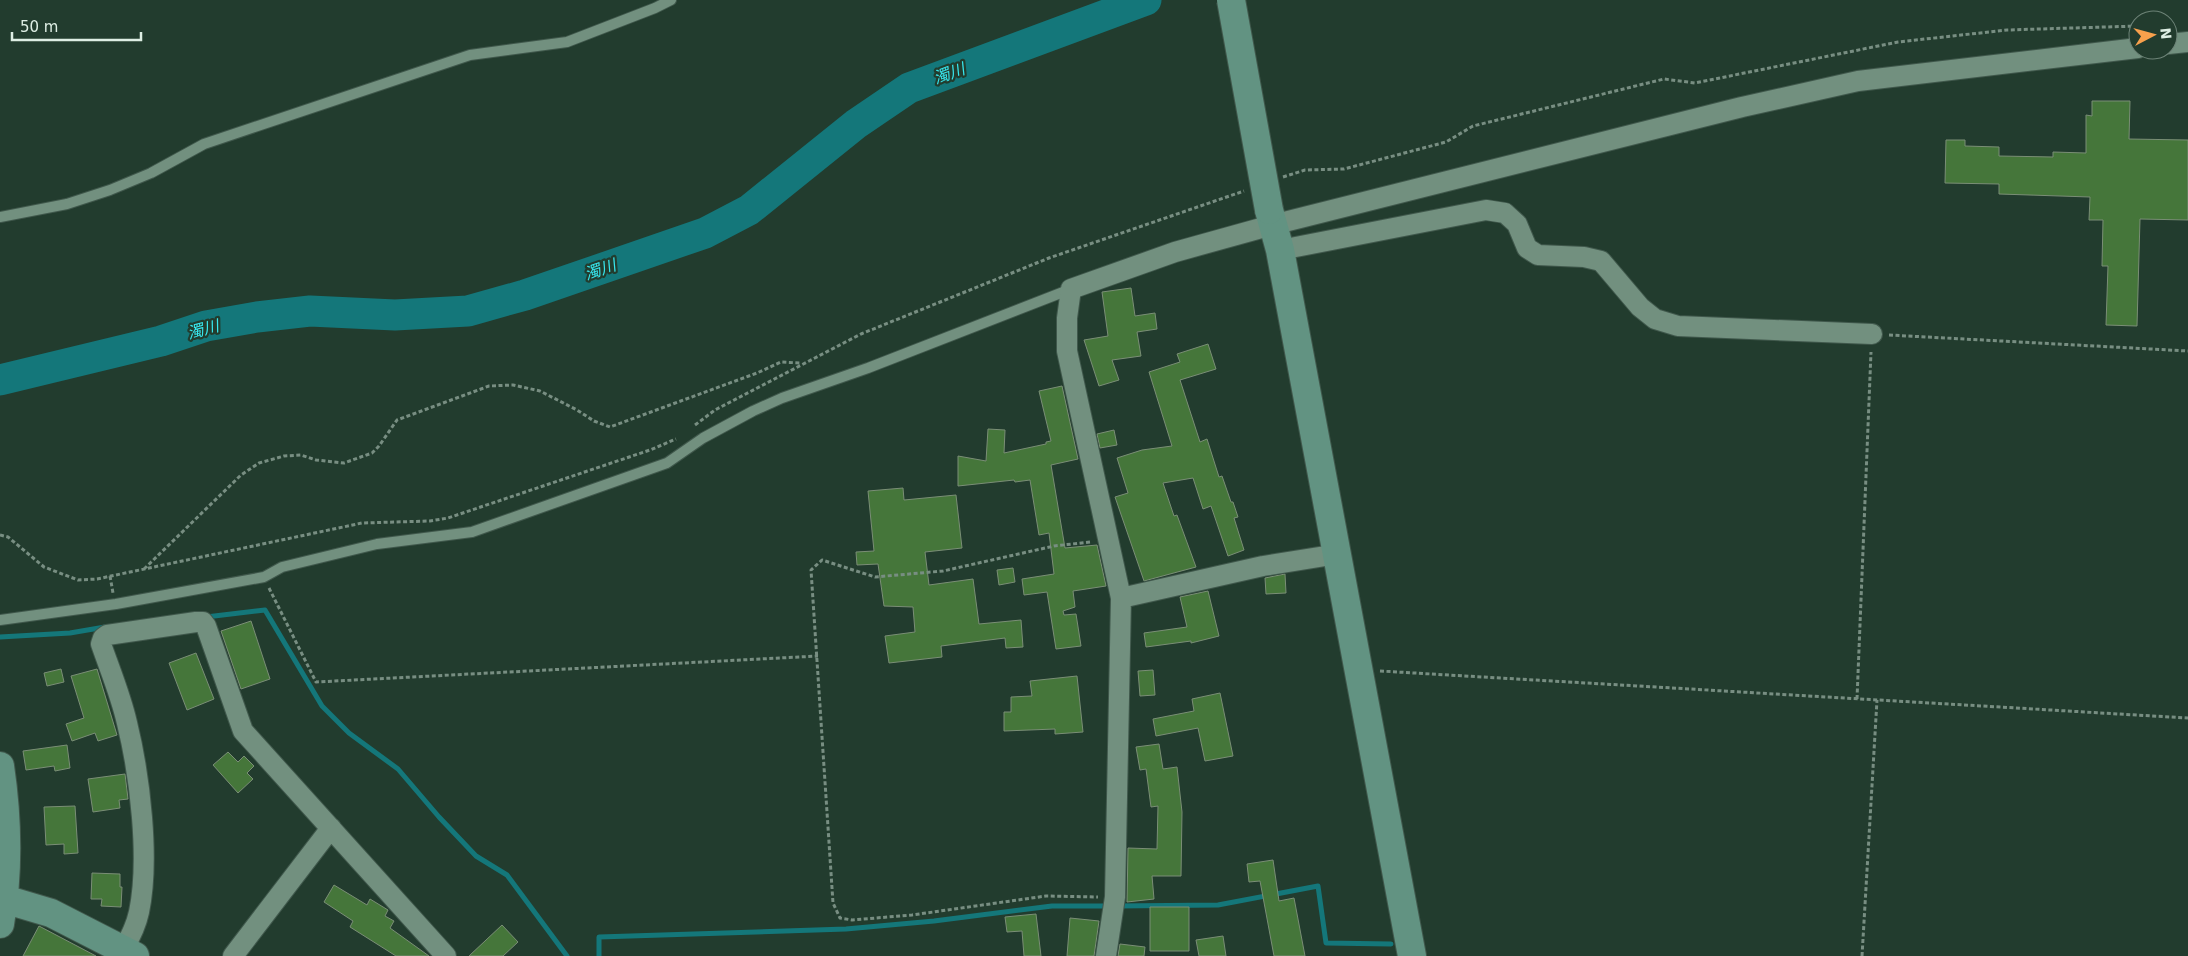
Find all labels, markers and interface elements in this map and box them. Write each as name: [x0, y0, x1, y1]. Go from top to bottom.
scale bar: [12, 10, 141, 42]
north arrow: [2128, 10, 2178, 60]
text: 50 m: [20, 18, 58, 36]
text: N: [2157, 27, 2174, 40]
water label: 濁川: [931, 58, 969, 88]
water label: 濁川: [582, 255, 620, 284]
water label: 濁川: [185, 316, 223, 343]

